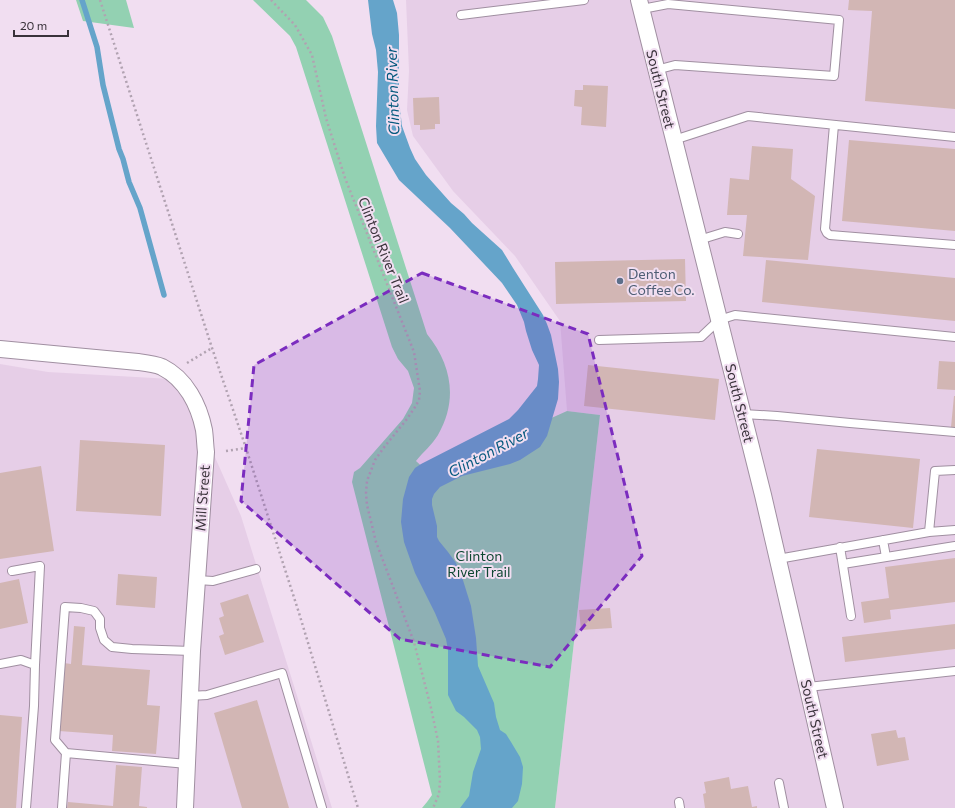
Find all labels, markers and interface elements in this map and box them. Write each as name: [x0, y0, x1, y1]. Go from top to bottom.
scale bar: [14, 12, 68, 38]
text: 20 m: [20, 18, 47, 32]
water label: Clinton River: [381, 46, 403, 135]
street label: South Street: [643, 48, 679, 130]
street label: Clinton River Trail: [355, 195, 413, 305]
place label: Denton Coffee Co.: [628, 265, 695, 298]
marker: Denton Coffee Co.: [615, 276, 625, 286]
street label: South Street: [722, 362, 758, 444]
water label: Clinton River: [445, 423, 532, 481]
street label: Mill Street: [191, 464, 213, 532]
park label: Clinton River Trail: [447, 547, 511, 580]
street label: South Street: [798, 678, 832, 760]

